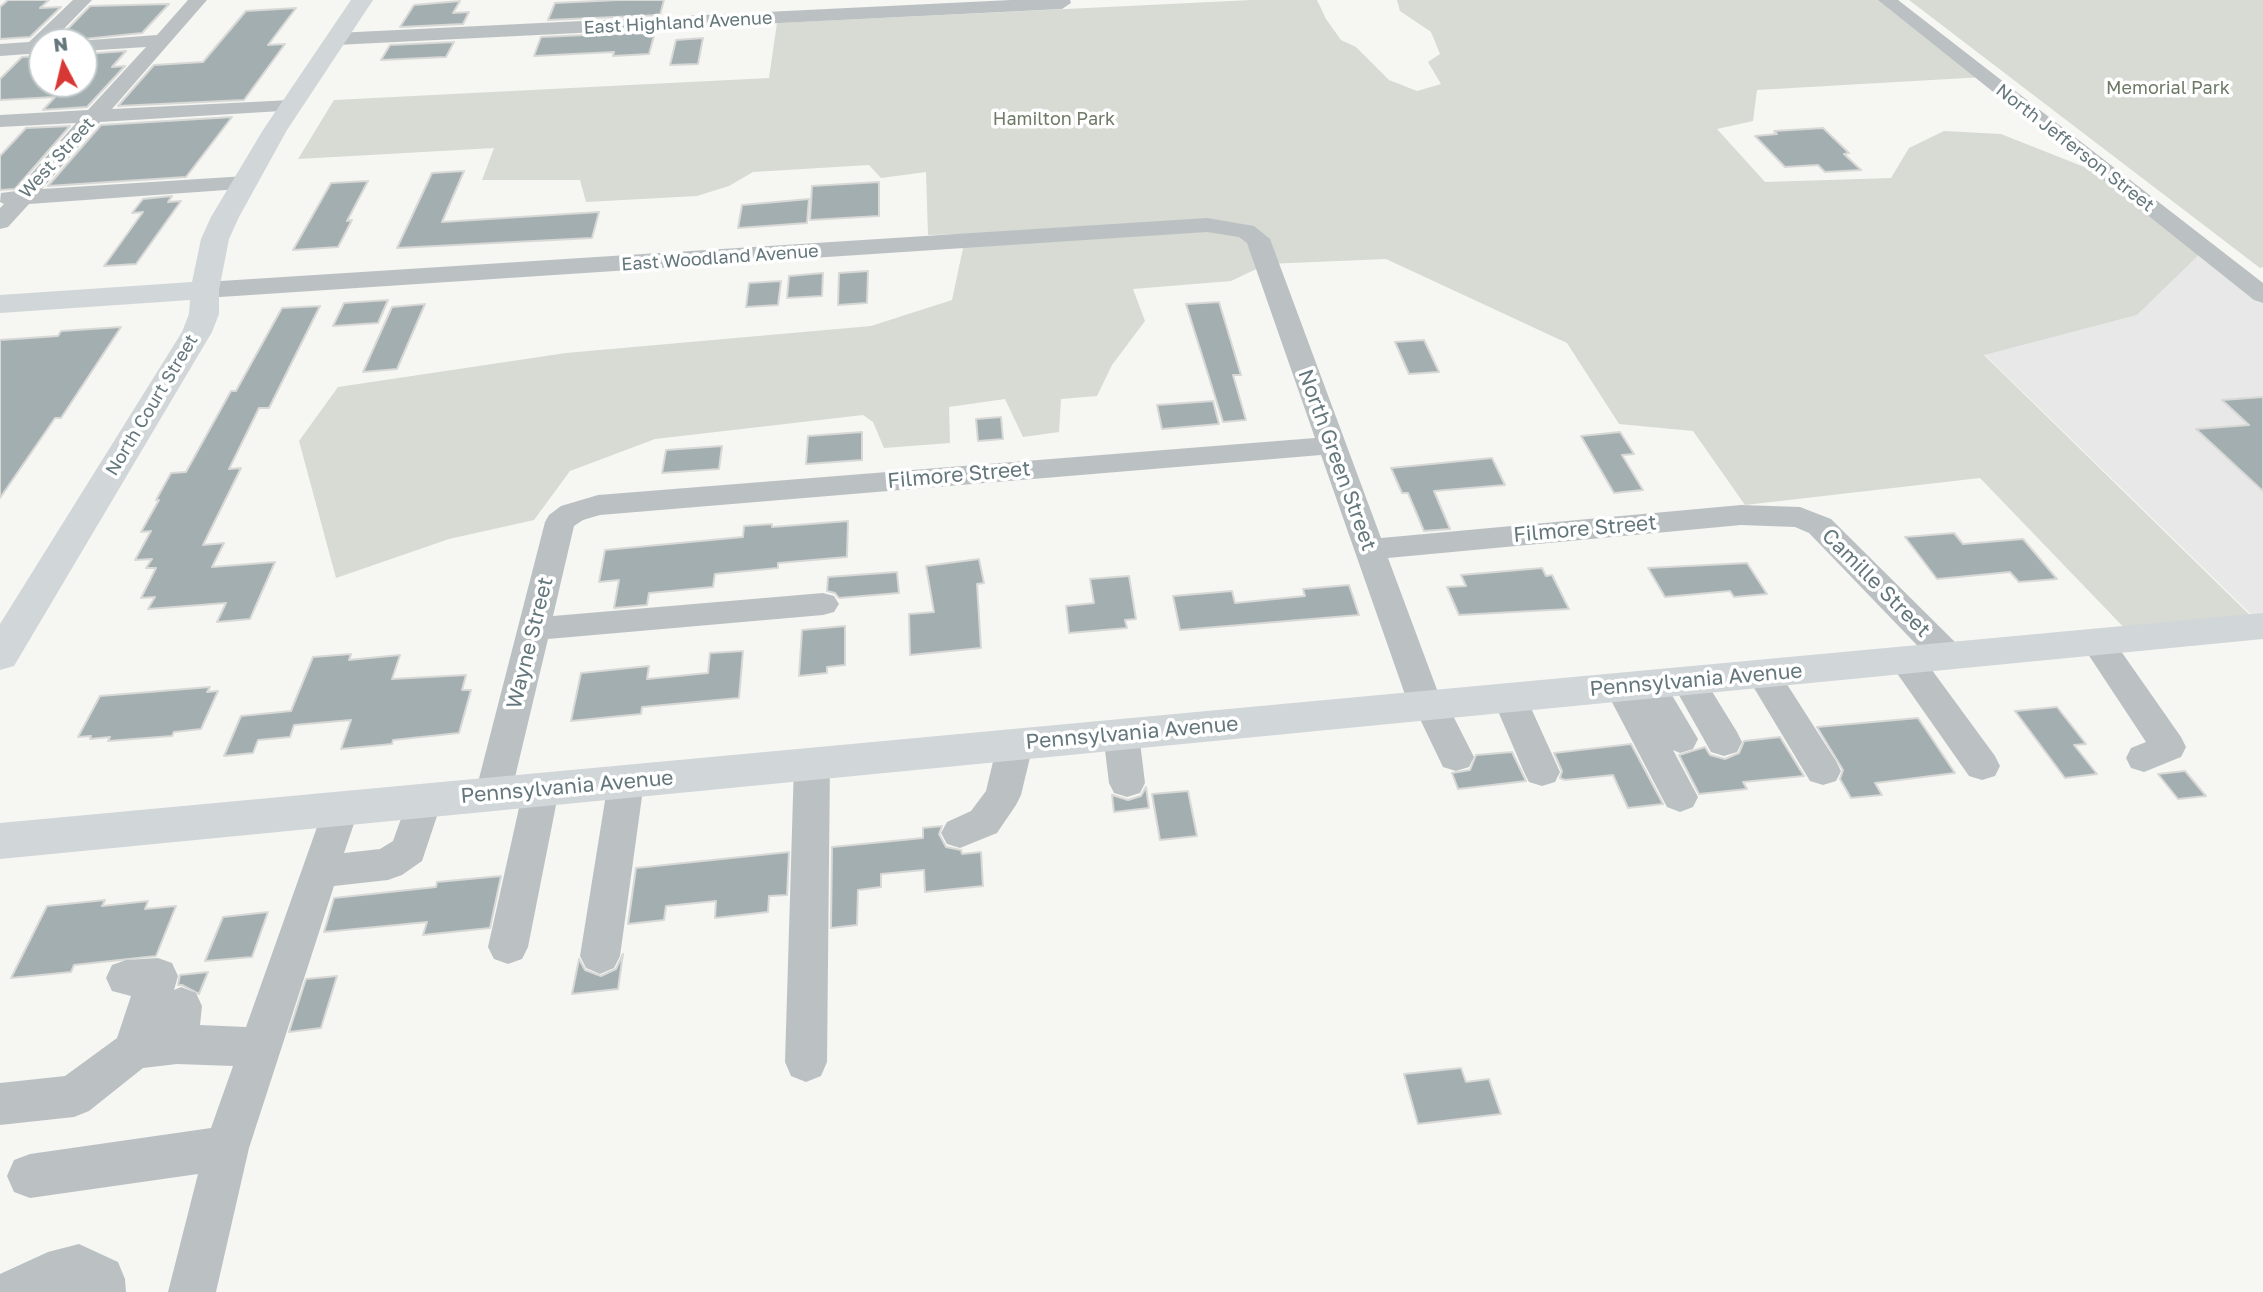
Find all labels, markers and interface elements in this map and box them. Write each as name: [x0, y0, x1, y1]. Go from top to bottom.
street label: East Highland Avenue: [583, 7, 773, 39]
north arrow: [28, 28, 98, 98]
text: N: [52, 31, 69, 56]
park label: Memorial Park: [2106, 77, 2230, 99]
street label: North Jefferson Street: [1992, 80, 2158, 216]
park label: Hamilton Park: [993, 108, 1115, 130]
street label: West Street: [15, 113, 99, 203]
street label: East Woodland Avenue: [621, 240, 819, 276]
street label: North Court Street: [101, 330, 203, 480]
street label: North Green Street: [1292, 366, 1382, 554]
street label: Filmore Street: [886, 456, 1032, 494]
street label: Filmore Street: [1512, 510, 1658, 548]
street label: Camille Street: [1816, 523, 1936, 643]
street label: Wayne Street: [501, 574, 559, 712]
street label: Pennsylvania Avenue: [1589, 658, 1803, 702]
street label: Pennsylvania Avenue: [1025, 711, 1239, 755]
street label: Pennsylvania Avenue: [460, 765, 674, 809]

